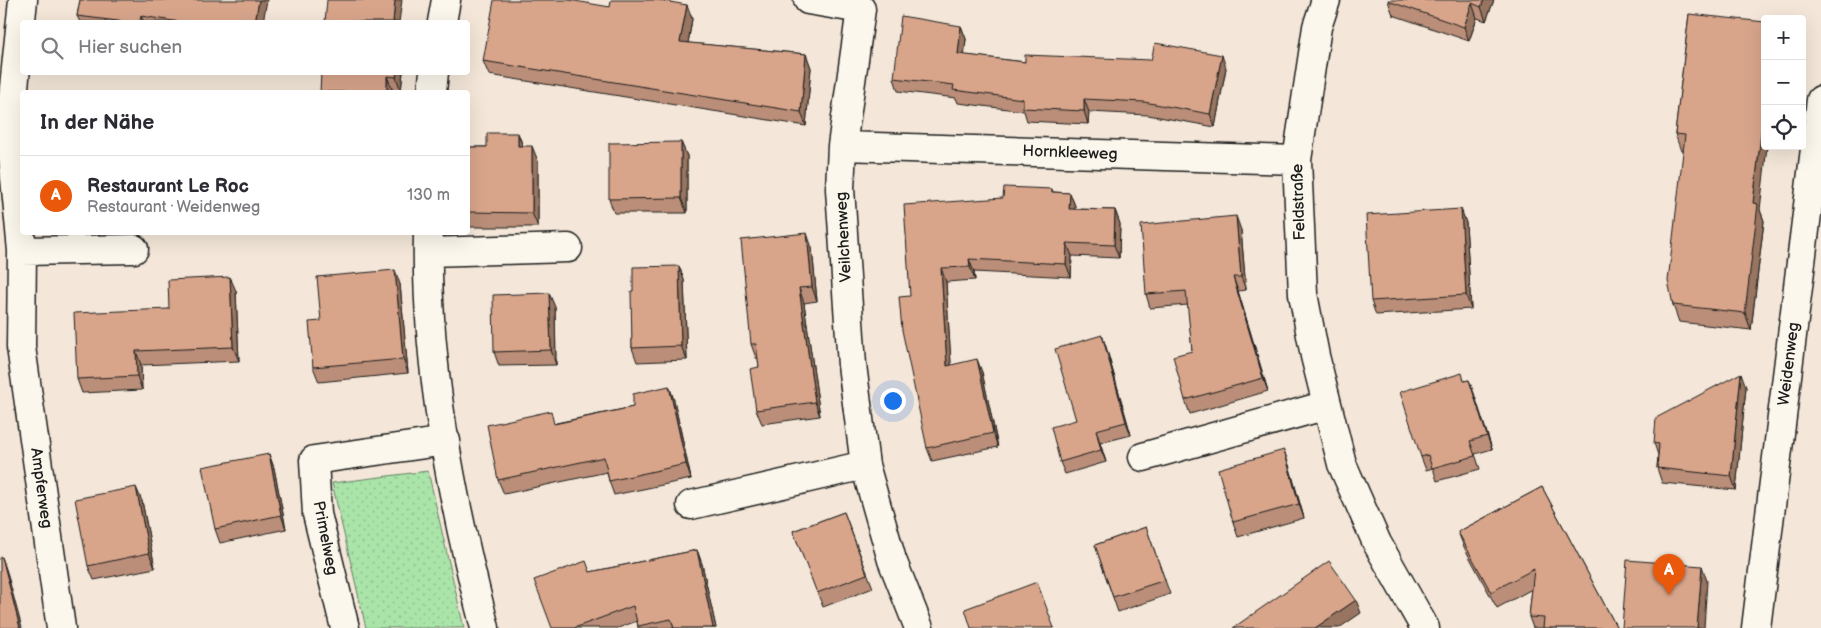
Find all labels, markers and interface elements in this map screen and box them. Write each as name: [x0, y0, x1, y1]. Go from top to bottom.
map controls: [1761, 15, 1806, 150]
button: +: [1761, 15, 1806, 60]
search box: [20, 20, 470, 75]
icon: search: [38, 34, 66, 62]
text: Hier suchen: [78, 36, 182, 59]
button: −: [1761, 60, 1806, 105]
button: locate: [1761, 105, 1806, 150]
text: In der Nähe: [40, 110, 154, 135]
street label: Hornkleeweg: [1022, 142, 1118, 164]
street label: Feldstraße: [1288, 163, 1310, 241]
text: Restaurant Le Roc: [87, 175, 249, 198]
text: A: [51, 186, 61, 205]
text: 130 m: [407, 186, 450, 205]
street label: Veilchenweg: [832, 191, 856, 283]
text: Restaurant · Weidenweg: [87, 198, 260, 217]
street label: Weidenweg: [1774, 321, 1804, 407]
your location: [880, 388, 906, 414]
street label: Ampferweg: [26, 446, 56, 530]
street label: Primelweg: [308, 499, 342, 577]
pin: A: [1653, 554, 1685, 595]

